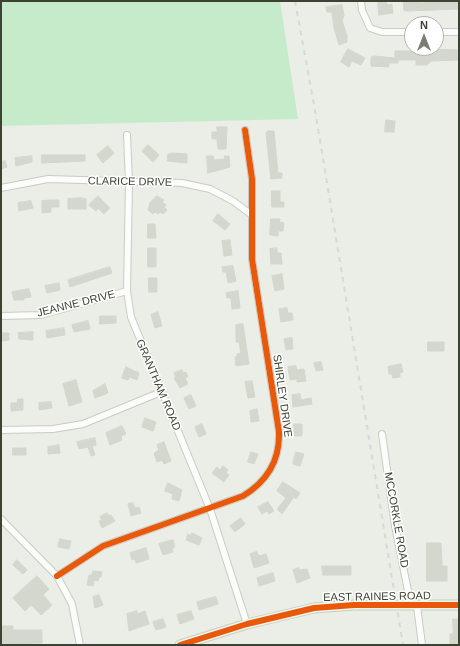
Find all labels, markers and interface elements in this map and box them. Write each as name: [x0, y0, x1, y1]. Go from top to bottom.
north arrow: [404, 16, 444, 56]
text: N: [420, 19, 428, 31]
street label: CLARICE DRIVE: [88, 175, 172, 189]
street label: JEANNE DRIVE: [36, 288, 116, 320]
street label: GRANTHAM ROAD: [133, 337, 183, 433]
street label: SHIRLEY DRIVE: [270, 354, 294, 438]
street label: MCCORKLE ROAD: [381, 471, 411, 569]
street label: EAST RAINES ROAD: [323, 589, 431, 605]

